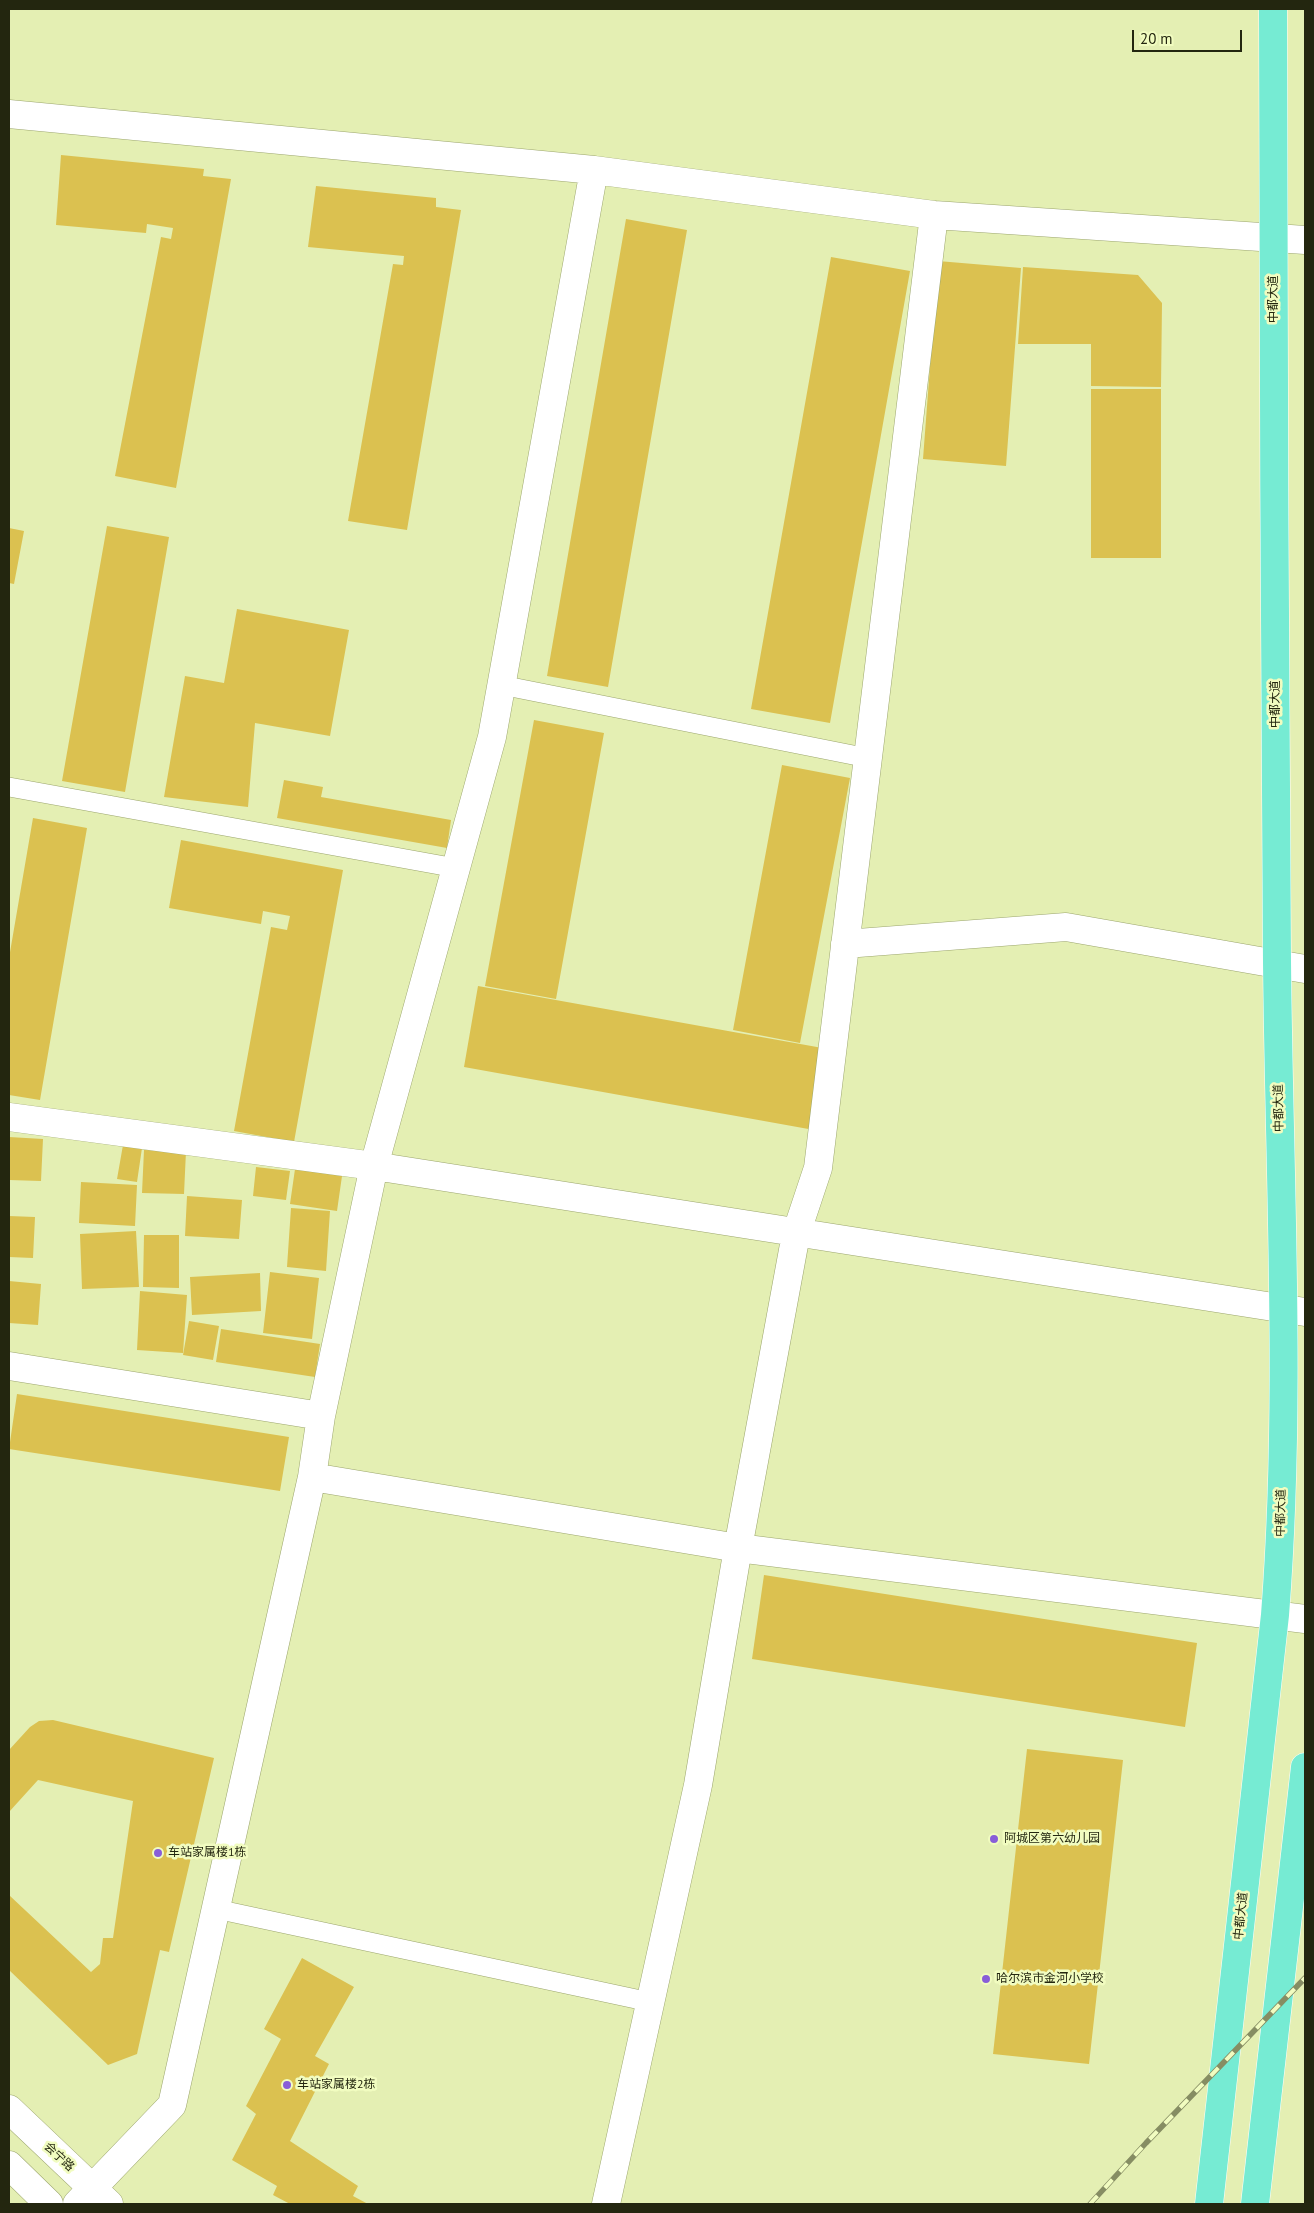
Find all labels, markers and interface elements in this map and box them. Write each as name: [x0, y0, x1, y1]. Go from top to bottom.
scale bar: [1134, 20, 1244, 52]
text: 20 m: [1140, 29, 1173, 48]
street label: 中都大道: [1267, 275, 1281, 323]
street label: 中都大道: [1269, 680, 1283, 728]
street label: 中都大道: [1271, 1084, 1287, 1132]
street label: 中都大道: [1273, 1489, 1289, 1537]
place label: 阿城区第六幼儿园: [1004, 1832, 1100, 1846]
marker: 阿城区第六幼儿园: [988, 1833, 1000, 1845]
place label: 车站家属楼1栋: [168, 1846, 247, 1860]
marker: 车站家属楼1栋: [152, 1847, 164, 1859]
street label: 中都大道: [1231, 1891, 1251, 1941]
place label: 哈尔滨市金河小学校: [996, 1972, 1104, 1986]
marker: 哈尔滨市金河小学校: [980, 1973, 992, 1985]
place label: 车站家属楼2栋: [297, 2078, 376, 2092]
marker: 车站家属楼2栋: [281, 2079, 293, 2091]
street label: 会宁路: [41, 2139, 77, 2175]

